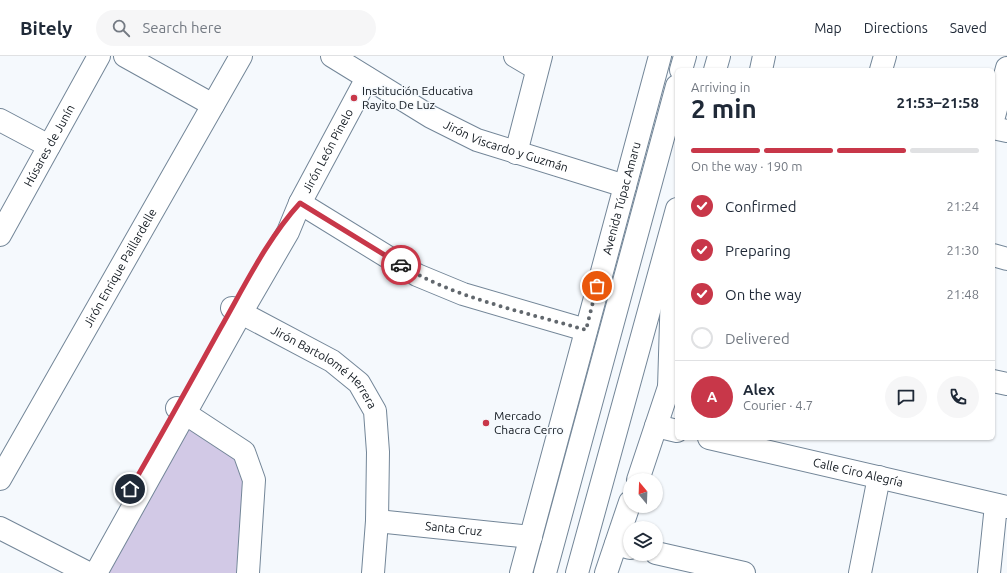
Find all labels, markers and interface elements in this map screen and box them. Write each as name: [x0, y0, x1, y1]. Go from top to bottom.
search box: [96, 10, 376, 46]
text: Bitely: [20, 17, 72, 39]
icon: search: [110, 17, 132, 39]
text: Search here: [142, 19, 222, 36]
text: Map: [814, 20, 842, 36]
text: Directions: [864, 20, 928, 36]
text: Saved: [950, 20, 987, 36]
text: Arriving in: [691, 80, 750, 94]
place label: Institución Educativa Rayito De Luz: [362, 84, 473, 111]
marker: Institución Educativa Rayito De Luz: [349, 93, 359, 103]
text: 2 min: [691, 94, 757, 123]
text: 21:53–21:58: [896, 94, 979, 111]
street label: Húsares de Junín: [21, 102, 77, 189]
street label: Jirón León Pinelo: [300, 106, 355, 195]
street label: Jirón Viscardo y Guzmán: [442, 117, 570, 174]
street label: Avenida Túpac Amaru: [600, 140, 643, 256]
text: On the way · 190 m: [691, 159, 803, 173]
icon: check: [691, 195, 713, 217]
text: Confirmed: [725, 198, 797, 215]
text: 21:24: [946, 199, 979, 213]
street label: Jirón Enrique Paillardelle: [81, 206, 159, 329]
icon: check: [691, 239, 713, 261]
text: Preparing: [725, 242, 791, 259]
text: 21:30: [946, 243, 979, 257]
courier: [381, 245, 421, 285]
icon: car: [390, 254, 412, 276]
pin: [580, 269, 614, 303]
icon: bag: [586, 275, 608, 297]
icon: check: [691, 283, 713, 305]
text: On the way: [725, 286, 801, 303]
text: 21:48: [946, 287, 979, 301]
street label: Jirón Bartolomé Herrera: [269, 323, 379, 411]
text: Delivered: [725, 330, 790, 347]
button: chat: [885, 376, 927, 418]
button: phone: [937, 376, 979, 418]
text: Alex: [743, 381, 775, 398]
text: A: [707, 388, 717, 405]
text: Courier · 4.7: [743, 398, 813, 412]
place label: Mercado Chacra Cerro: [494, 409, 563, 436]
marker: Mercado Chacra Cerro: [481, 418, 491, 428]
street label: Calle Ciro Alegría: [812, 455, 904, 489]
pin: [113, 472, 147, 506]
north arrow: [623, 473, 663, 513]
map controls: [623, 473, 663, 561]
icon: home: [119, 478, 141, 500]
street label: Santa Cruz: [424, 519, 483, 538]
button: layers: [623, 521, 663, 561]

